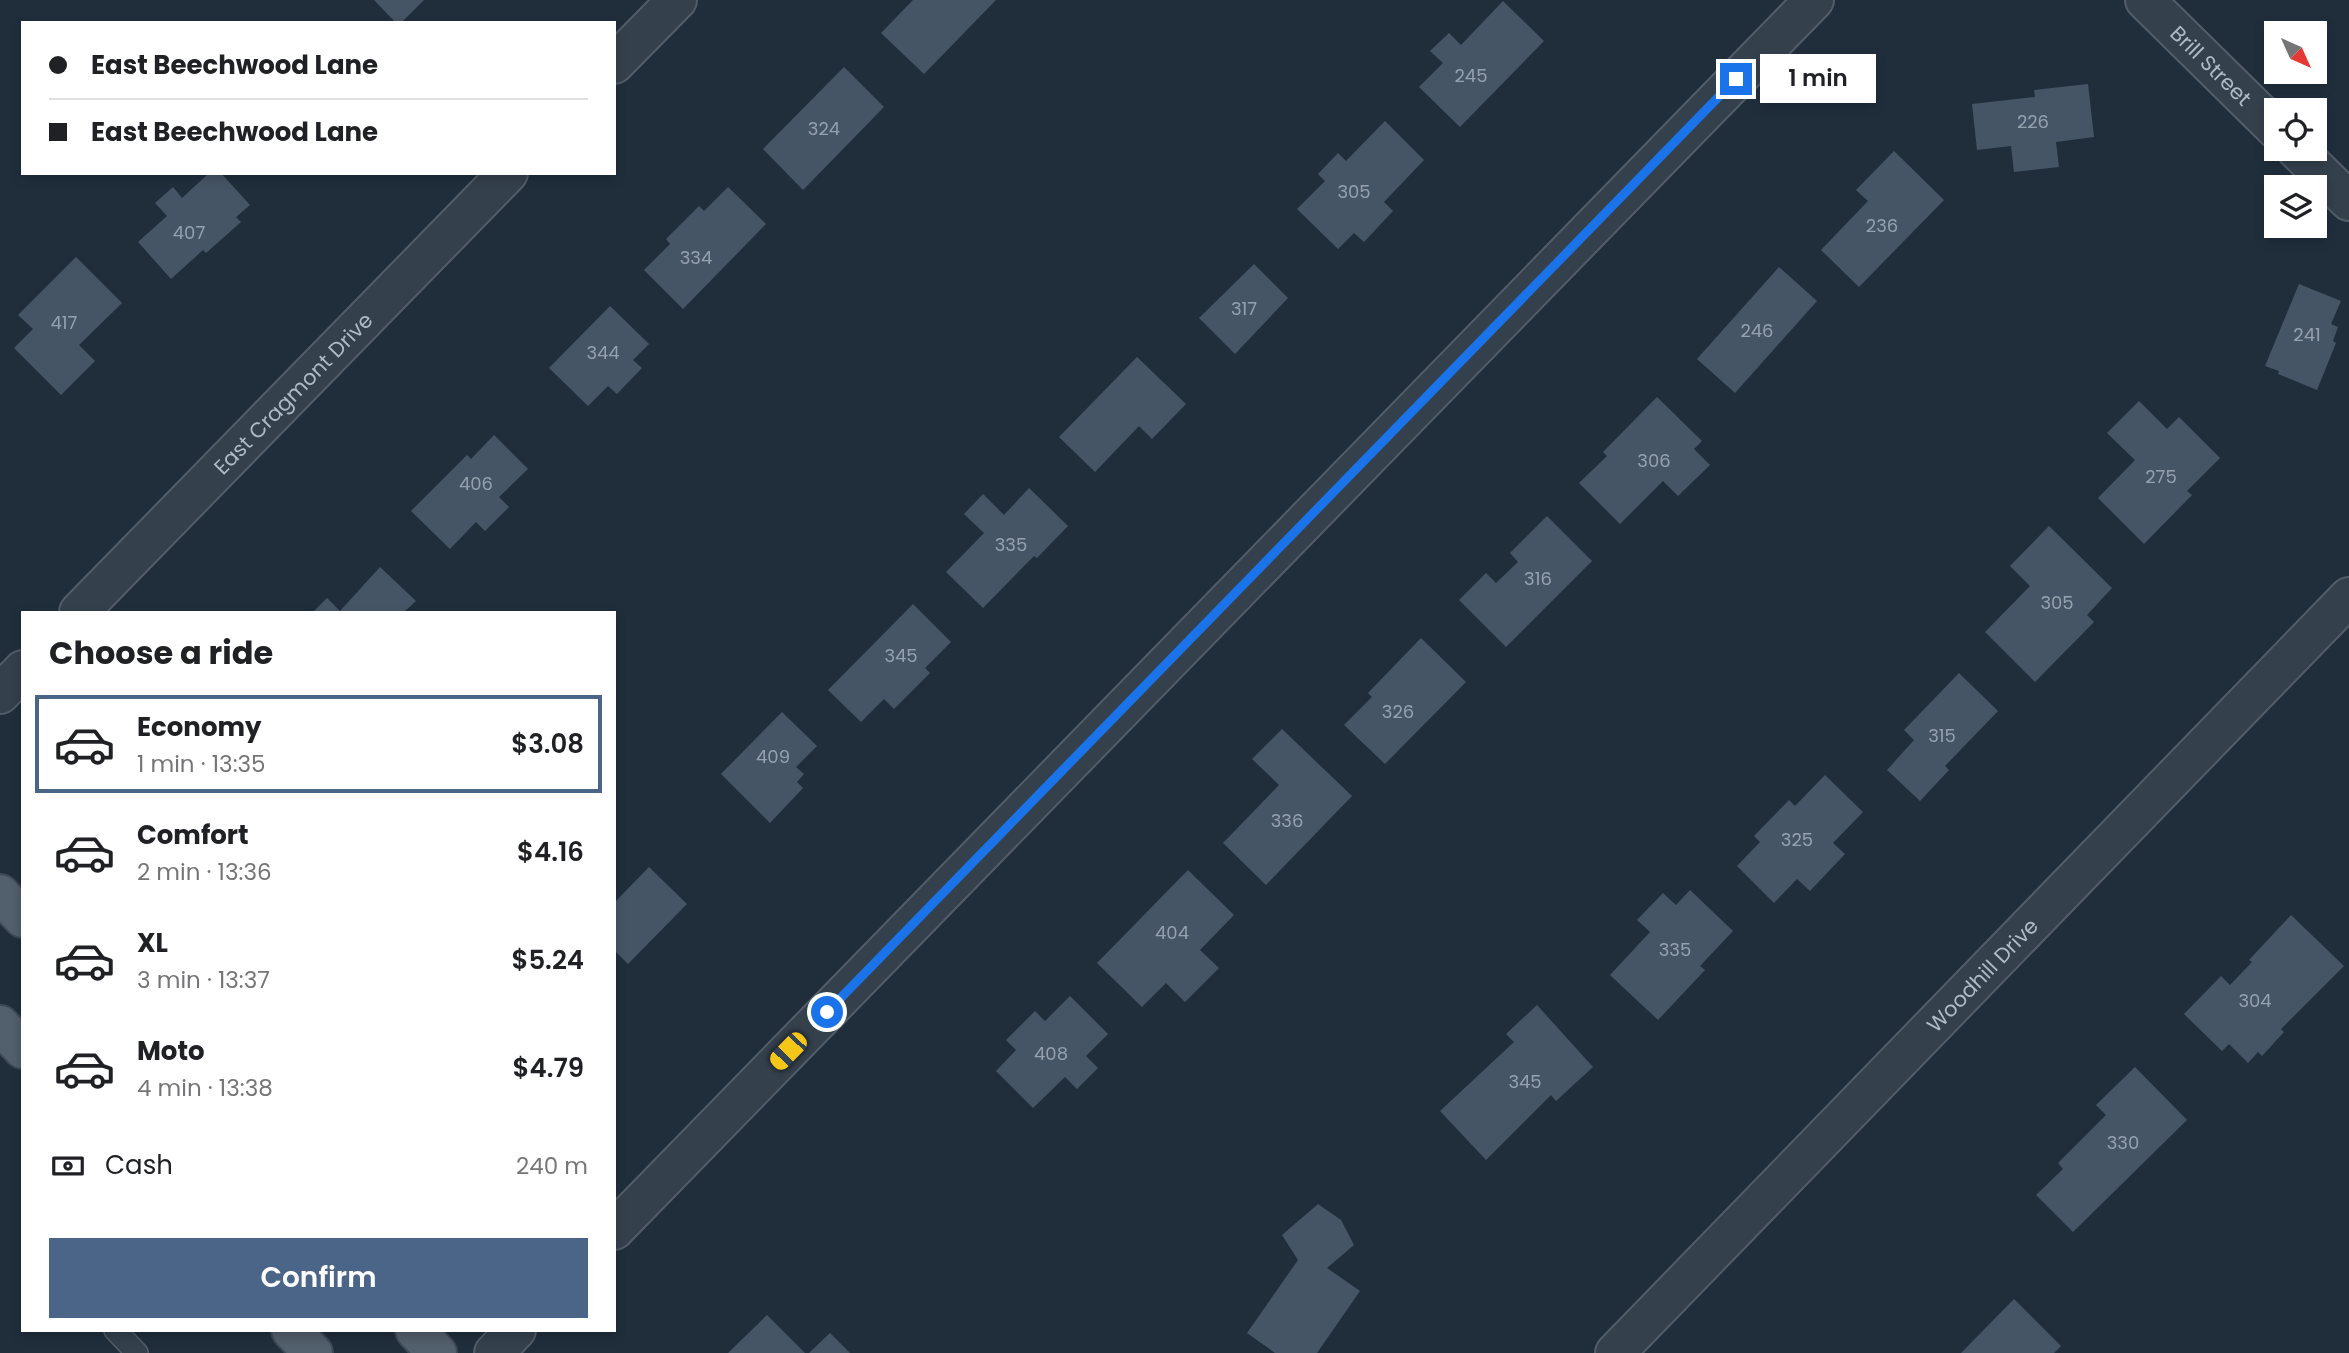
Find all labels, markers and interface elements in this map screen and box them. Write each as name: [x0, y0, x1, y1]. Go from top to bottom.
street label: Brill Street: [2164, 19, 2258, 112]
north arrow: [2264, 21, 2328, 84]
map controls: [2264, 21, 2327, 238]
text: East Beechwood Lane: [91, 47, 378, 83]
callout: 1 min: [1760, 55, 1876, 104]
text: 1 min: [1788, 62, 1848, 94]
house number: 245: [1455, 63, 1487, 88]
route end: [1720, 63, 1752, 95]
button: locate: [2264, 98, 2327, 161]
house number: 226: [2017, 109, 2049, 134]
text: East Beechwood Lane: [91, 114, 378, 150]
house number: 324: [808, 116, 840, 141]
button: layers: [2264, 175, 2327, 238]
house number: 305: [1337, 179, 1371, 204]
house number: 236: [1866, 213, 1898, 238]
house number: 407: [173, 220, 205, 245]
house number: 334: [680, 245, 712, 270]
house number: 317: [1231, 296, 1257, 321]
street label: East Cragmont Drive: [207, 306, 379, 481]
house number: 417: [51, 310, 78, 335]
house number: 246: [1740, 318, 1774, 343]
house number: 241: [2293, 322, 2321, 347]
house number: 344: [586, 340, 620, 365]
house number: 306: [1637, 448, 1671, 473]
house number: 275: [2145, 464, 2177, 489]
house number: 406: [459, 471, 493, 496]
house number: 335: [995, 532, 1027, 557]
house number: 316: [1524, 566, 1552, 591]
house number: 305: [2040, 590, 2074, 615]
text: Choose a ride: [49, 630, 273, 675]
house number: 345: [884, 643, 918, 668]
house number: 326: [1382, 699, 1414, 724]
text: Economy: [137, 709, 261, 745]
icon: car: [53, 713, 116, 776]
house number: 315: [1928, 723, 1956, 748]
text: $3.08: [511, 726, 584, 762]
house number: 409: [756, 744, 790, 769]
text: 1 min · 13:35: [137, 748, 266, 780]
house number: 336: [1271, 808, 1303, 833]
text: Comfort: [137, 817, 249, 853]
icon: car: [53, 821, 116, 884]
house number: 325: [1781, 827, 1813, 852]
text: $4.16: [517, 834, 584, 870]
text: 2 min · 13:36: [137, 856, 272, 888]
street label: Woodhill Drive: [1920, 911, 2044, 1038]
house number: 404: [1155, 920, 1189, 945]
text: XL: [137, 925, 168, 961]
icon: car: [53, 929, 116, 992]
house number: 335: [1659, 937, 1691, 962]
text: $5.24: [511, 942, 584, 978]
text: 3 min · 13:37: [137, 964, 270, 996]
house number: 304: [2238, 988, 2272, 1013]
route start: [811, 996, 843, 1028]
car: [766, 1029, 811, 1073]
text: Moto: [137, 1033, 205, 1069]
icon: car: [53, 1037, 116, 1100]
house number: 408: [1034, 1041, 1068, 1066]
text: $4.79: [513, 1050, 584, 1086]
house number: 345: [1508, 1069, 1542, 1094]
text: 4 min · 13:38: [137, 1072, 273, 1104]
house number: 330: [2107, 1130, 2139, 1155]
icon: cash: [49, 1147, 87, 1185]
text: Cash: [105, 1147, 173, 1183]
text: 240 m: [516, 1150, 588, 1182]
button: Confirm: [49, 1238, 588, 1318]

